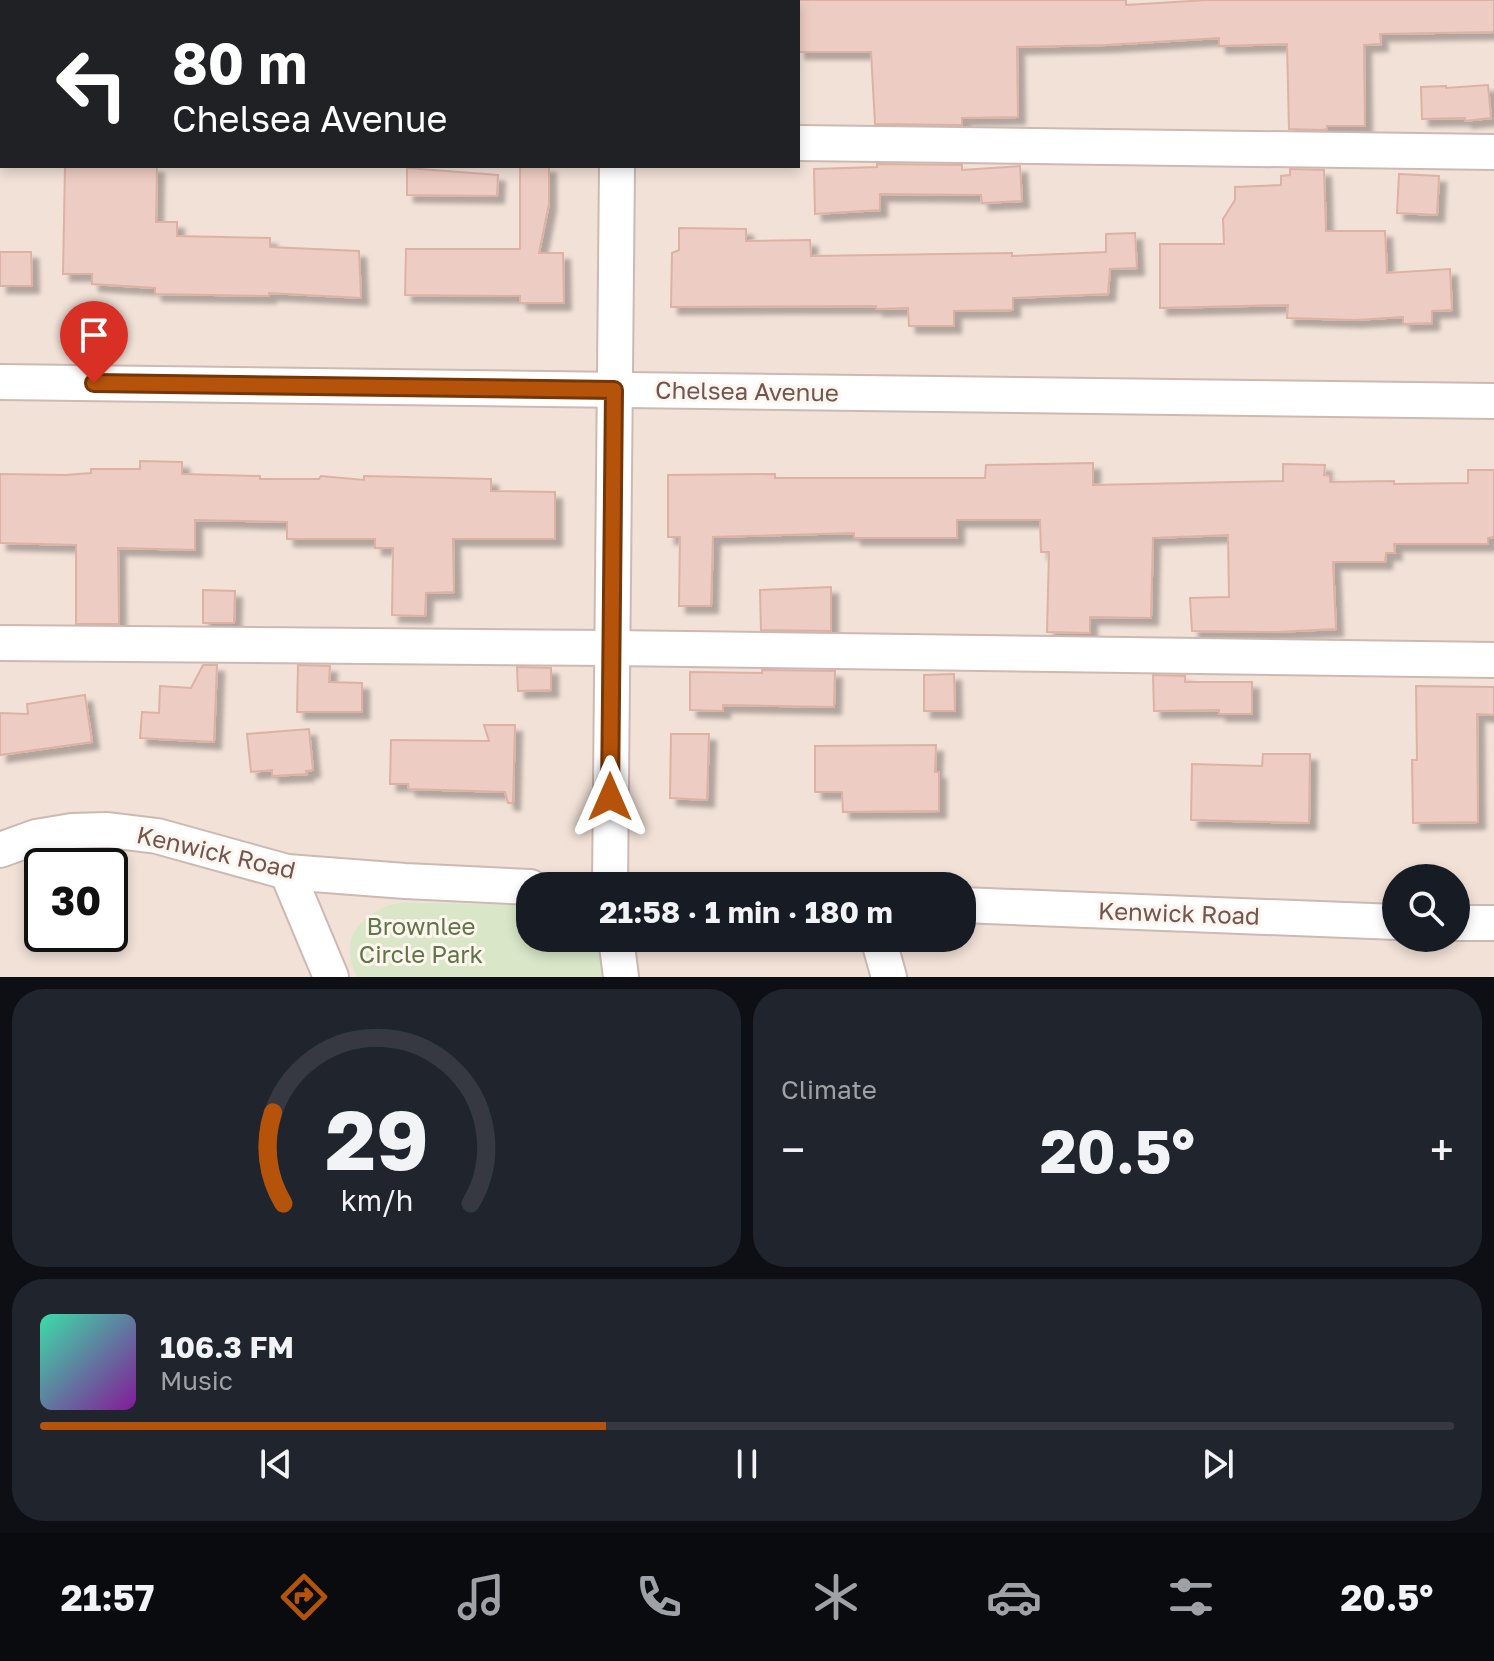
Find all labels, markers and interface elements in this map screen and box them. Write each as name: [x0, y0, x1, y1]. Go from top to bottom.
text: 80 m: [172, 29, 307, 96]
icon: left: [40, 32, 144, 136]
text: Chelsea Avenue: [172, 97, 447, 140]
pin: [60, 301, 128, 383]
icon: arrive: [72, 313, 116, 357]
street label: Chelsea Avenue: [655, 374, 839, 407]
position arrow: [568, 755, 652, 839]
street label: Kenwick Road: [134, 819, 298, 884]
speed limit sign: 30: [24, 848, 128, 952]
map controls: [1382, 864, 1470, 952]
button: search: [1382, 864, 1470, 952]
text: 21:58 · 1 min · 180 m: [599, 894, 893, 930]
street label: Kenwick Road: [1098, 895, 1260, 930]
park label: Brownlee Circle Park: [359, 911, 483, 968]
text: Climate: [781, 1074, 877, 1105]
text: 29: [325, 1088, 428, 1188]
text: 20.5°: [1040, 1114, 1195, 1186]
text: −: [781, 1123, 805, 1176]
text: +: [1430, 1123, 1454, 1176]
text: km/h: [340, 1183, 413, 1217]
text: 106.3 FM: [160, 1329, 294, 1365]
text: Music: [160, 1365, 233, 1396]
icon: previous: [254, 1442, 298, 1486]
icon: pause: [725, 1442, 769, 1486]
icon: next: [1196, 1442, 1240, 1486]
icon: directions: [276, 1569, 332, 1625]
icon: music: [453, 1569, 509, 1625]
icon: phone: [631, 1569, 687, 1625]
icon: climate: [808, 1569, 864, 1625]
icon: car: [986, 1569, 1042, 1625]
icon: filters: [1163, 1569, 1219, 1625]
text: 21:57: [61, 1576, 154, 1619]
text: 20.5°: [1340, 1576, 1433, 1619]

